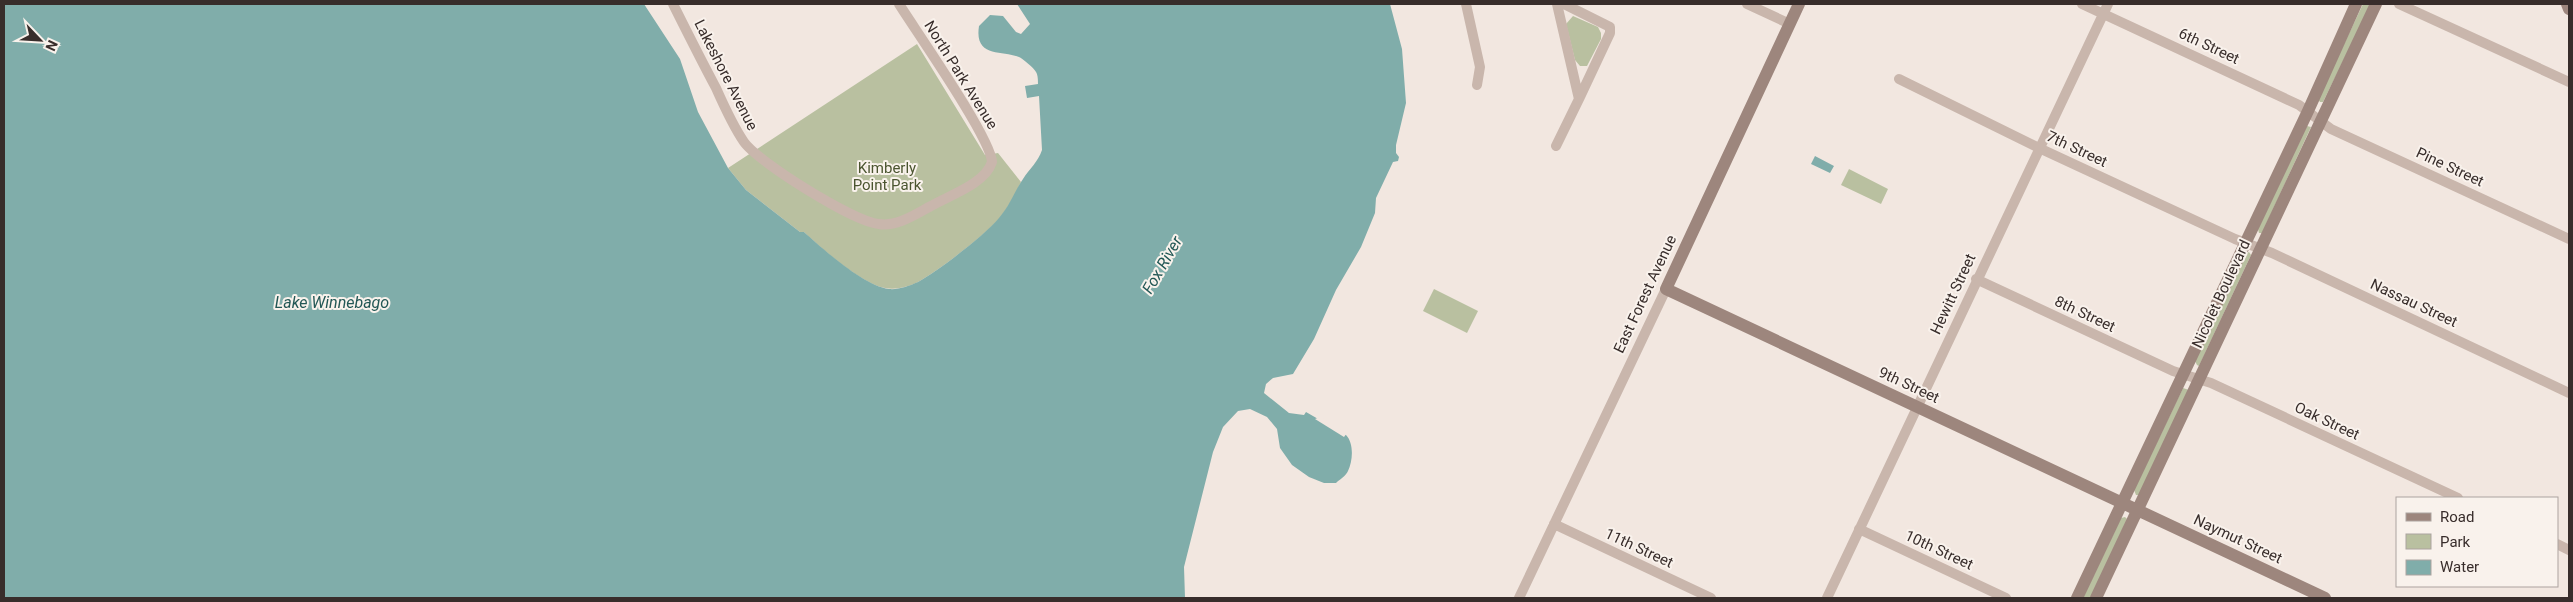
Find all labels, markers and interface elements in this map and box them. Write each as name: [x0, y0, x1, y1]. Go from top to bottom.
north arrow: [15, 15, 65, 65]
street label: Lakeshore Avenue: [690, 17, 762, 133]
street label: North Park Avenue: [920, 17, 1002, 133]
street label: 6th Street: [2176, 24, 2242, 68]
text: N: [42, 38, 61, 53]
street label: 7th Street: [2044, 127, 2110, 171]
street label: Pine Street: [2413, 143, 2487, 191]
park label: Kimberly Point Park: [853, 159, 922, 194]
water label: Fox River: [1138, 232, 1186, 297]
street label: East Forest Avenue: [1610, 232, 1680, 356]
street label: Nicolet Boulevard: [2188, 237, 2254, 351]
street label: Hewitt Street: [1927, 251, 1980, 337]
street label: Nassau Street: [2368, 275, 2461, 331]
street label: 8th Street: [2052, 292, 2118, 336]
water label: Lake Winnebago: [275, 293, 389, 312]
street label: 9th Street: [1876, 363, 1942, 407]
street label: Oak Street: [2292, 398, 2362, 444]
legend: [2396, 497, 2558, 587]
text: Road: [2440, 508, 2474, 526]
street label: Naymut Street: [2191, 511, 2285, 567]
street label: 11th Street: [1602, 524, 1676, 572]
street label: 10th Street: [1902, 526, 1976, 574]
text: Park: [2440, 533, 2471, 551]
text: Water: [2440, 558, 2479, 576]

